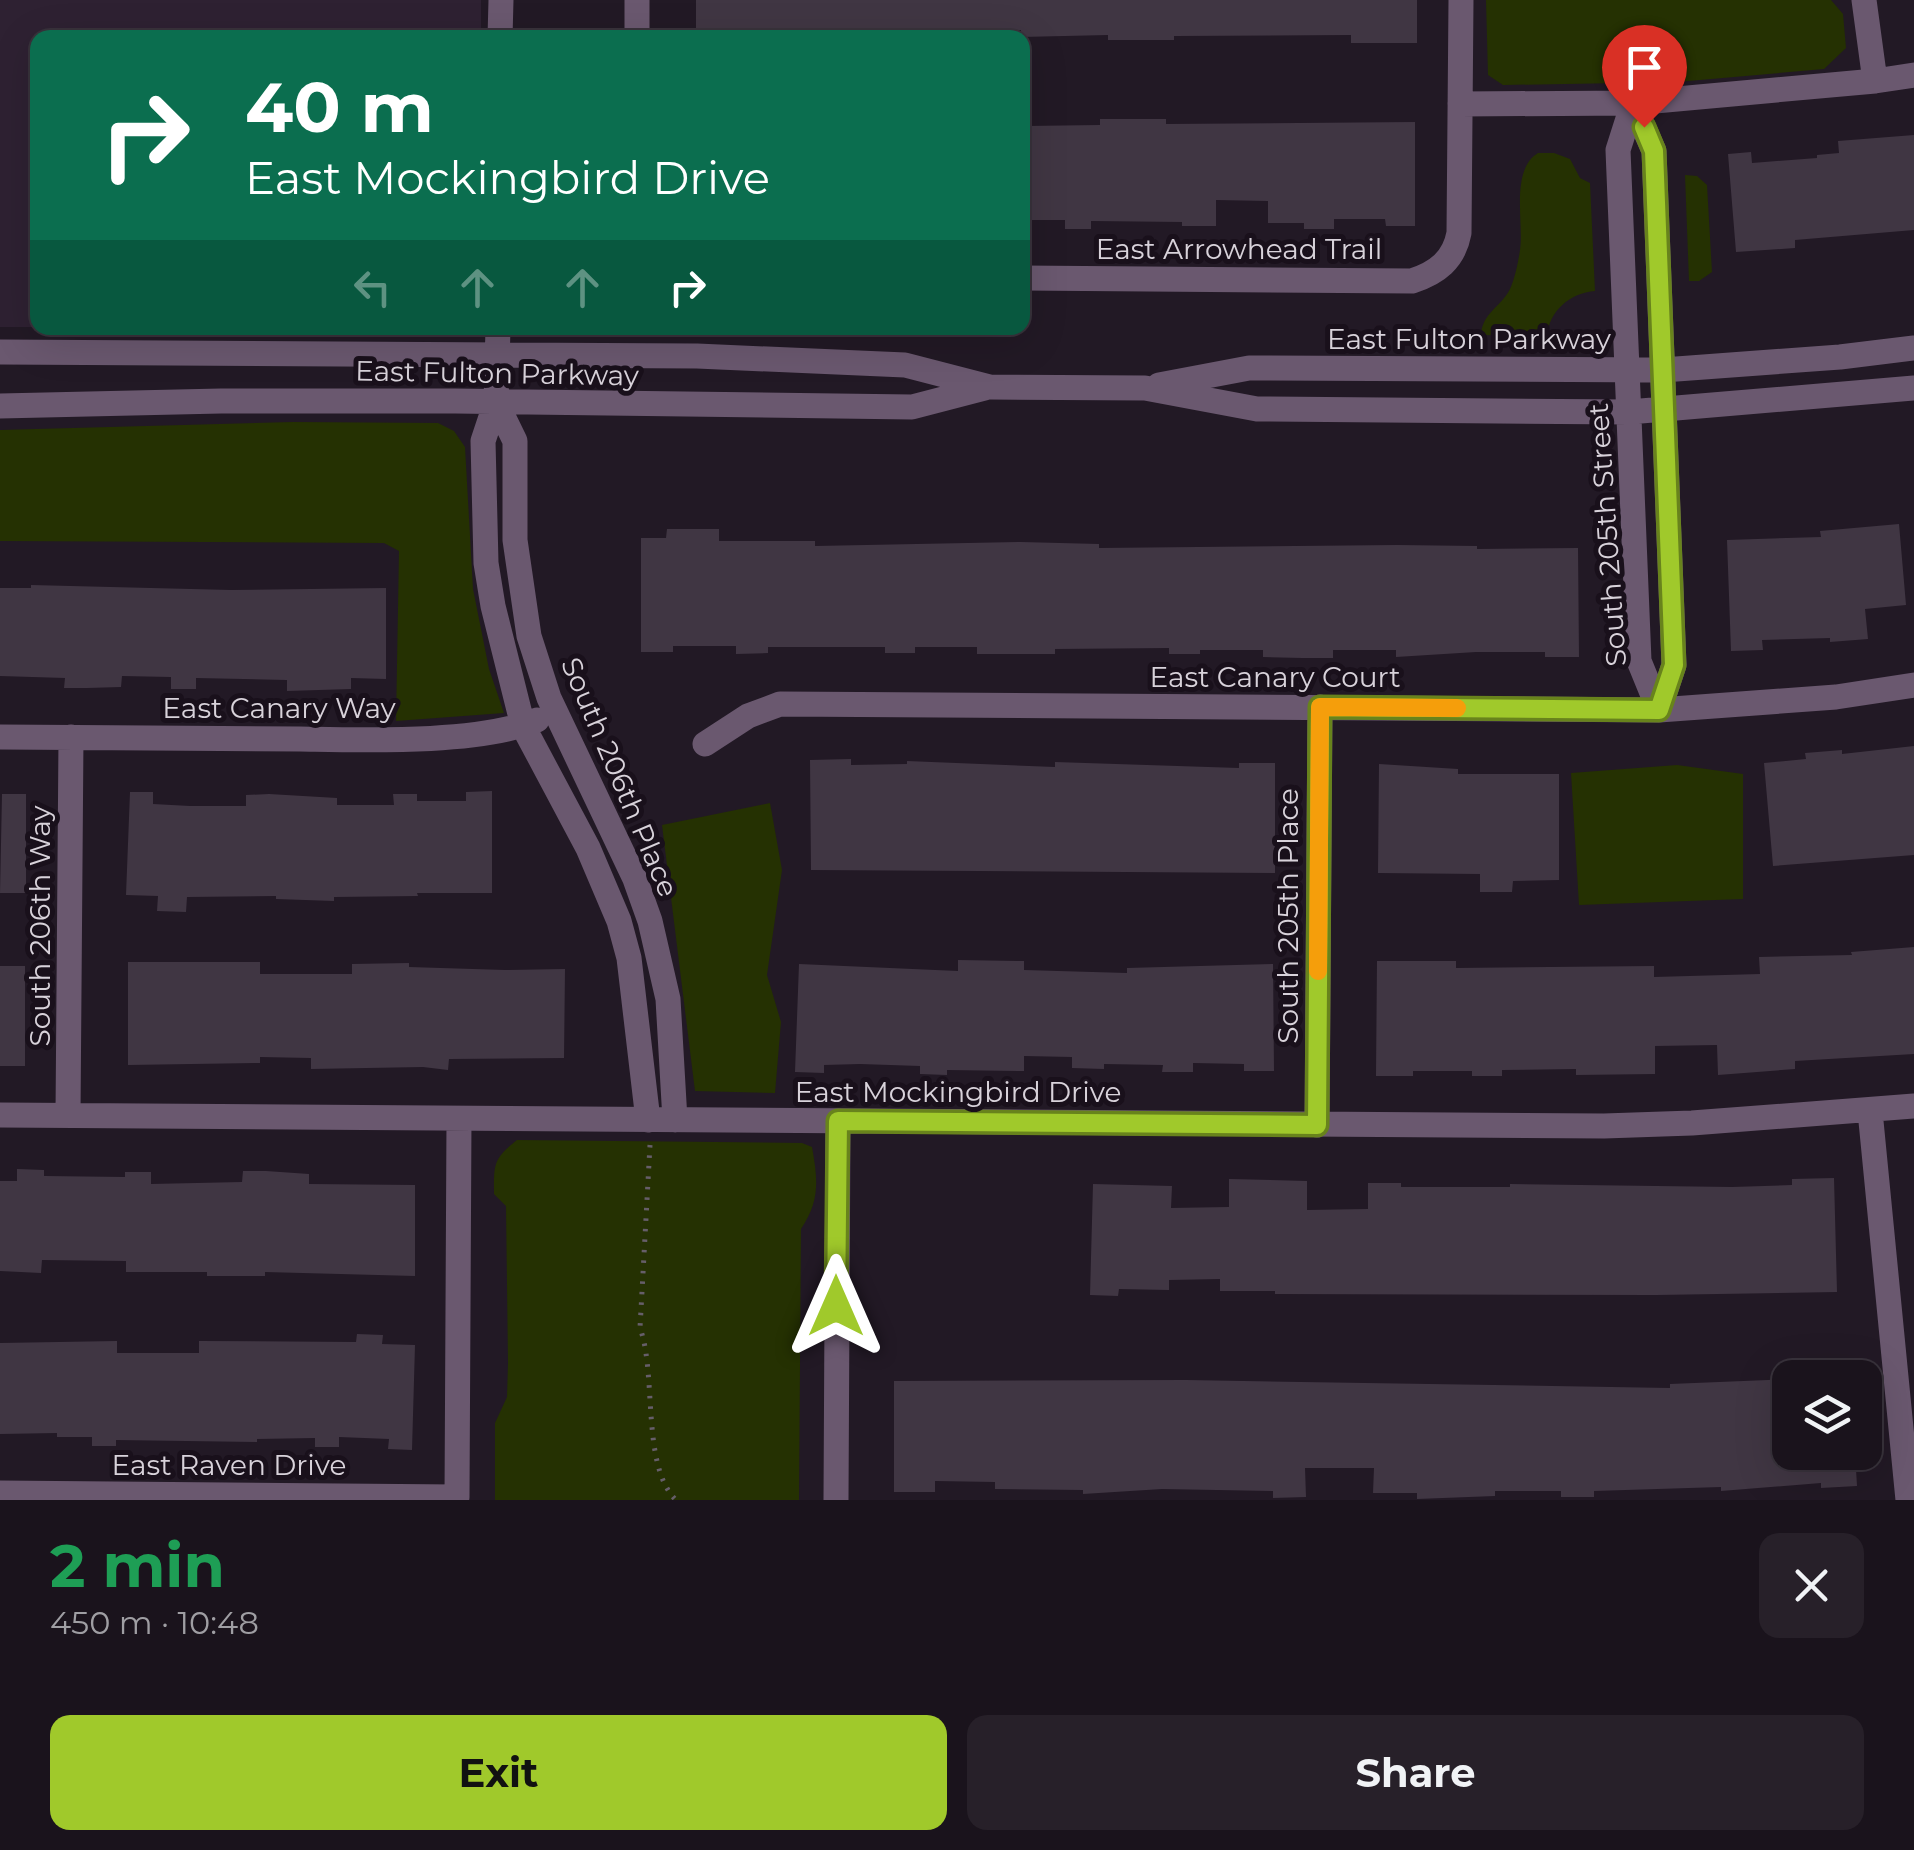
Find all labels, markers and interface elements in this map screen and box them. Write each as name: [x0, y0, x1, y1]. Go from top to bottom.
pin: [1602, 25, 1687, 128]
icon: arrive: [1617, 40, 1672, 95]
text: 40 m: [245, 64, 434, 150]
icon: right: [80, 70, 210, 200]
text: East Mockingbird Drive: [245, 150, 770, 205]
street label: East Arrowhead Trail: [1096, 232, 1382, 266]
icon: left: [345, 260, 400, 315]
icon: ahead: [450, 260, 505, 315]
icon: ahead: [555, 260, 610, 315]
icon: right: [660, 260, 715, 315]
street label: East Fulton Parkway: [1327, 322, 1612, 356]
street label: East Fulton Parkway: [355, 354, 640, 392]
street label: South 205th Street: [1581, 402, 1633, 668]
street label: South 206th Place: [554, 652, 686, 902]
street label: East Canary Court: [1149, 660, 1401, 694]
street label: East Canary Way: [162, 691, 396, 725]
street label: South 205th Place: [1271, 788, 1305, 1044]
street label: South 206th Way: [23, 805, 57, 1047]
street label: East Mockingbird Drive: [795, 1075, 1121, 1109]
position arrow: [784, 1254, 888, 1358]
map controls: [1772, 1360, 1882, 1470]
button: layers: [1772, 1360, 1882, 1470]
street label: East Raven Drive: [111, 1448, 347, 1482]
text: 2 min: [50, 1529, 225, 1602]
button: close: [1759, 1533, 1864, 1638]
text: 450 m · 10:48: [50, 1603, 259, 1642]
button: Exit: [50, 1715, 947, 1830]
button: Share: [967, 1715, 1864, 1830]

